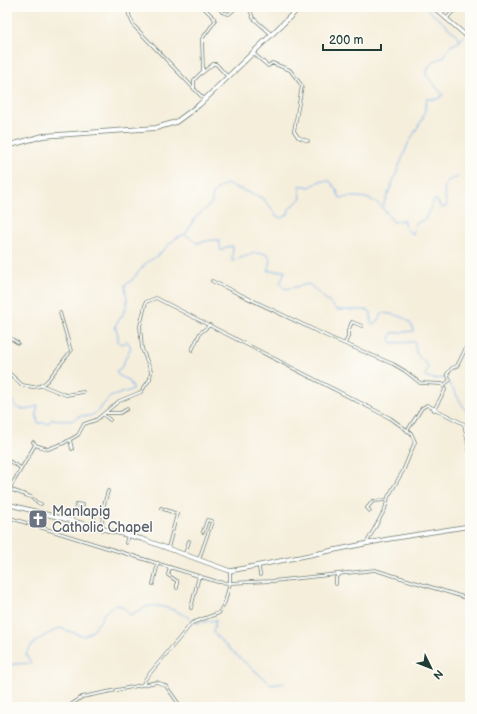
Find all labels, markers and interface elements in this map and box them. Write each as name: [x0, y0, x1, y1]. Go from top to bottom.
scale bar: [323, 26, 381, 52]
text: 200 m: [329, 33, 363, 48]
place label: Manlapig Catholic Chapel: [52, 503, 153, 536]
church icon: Manlapig Catholic Chapel: [27, 508, 49, 530]
north arrow: [411, 648, 451, 688]
text: N: [430, 667, 446, 682]

